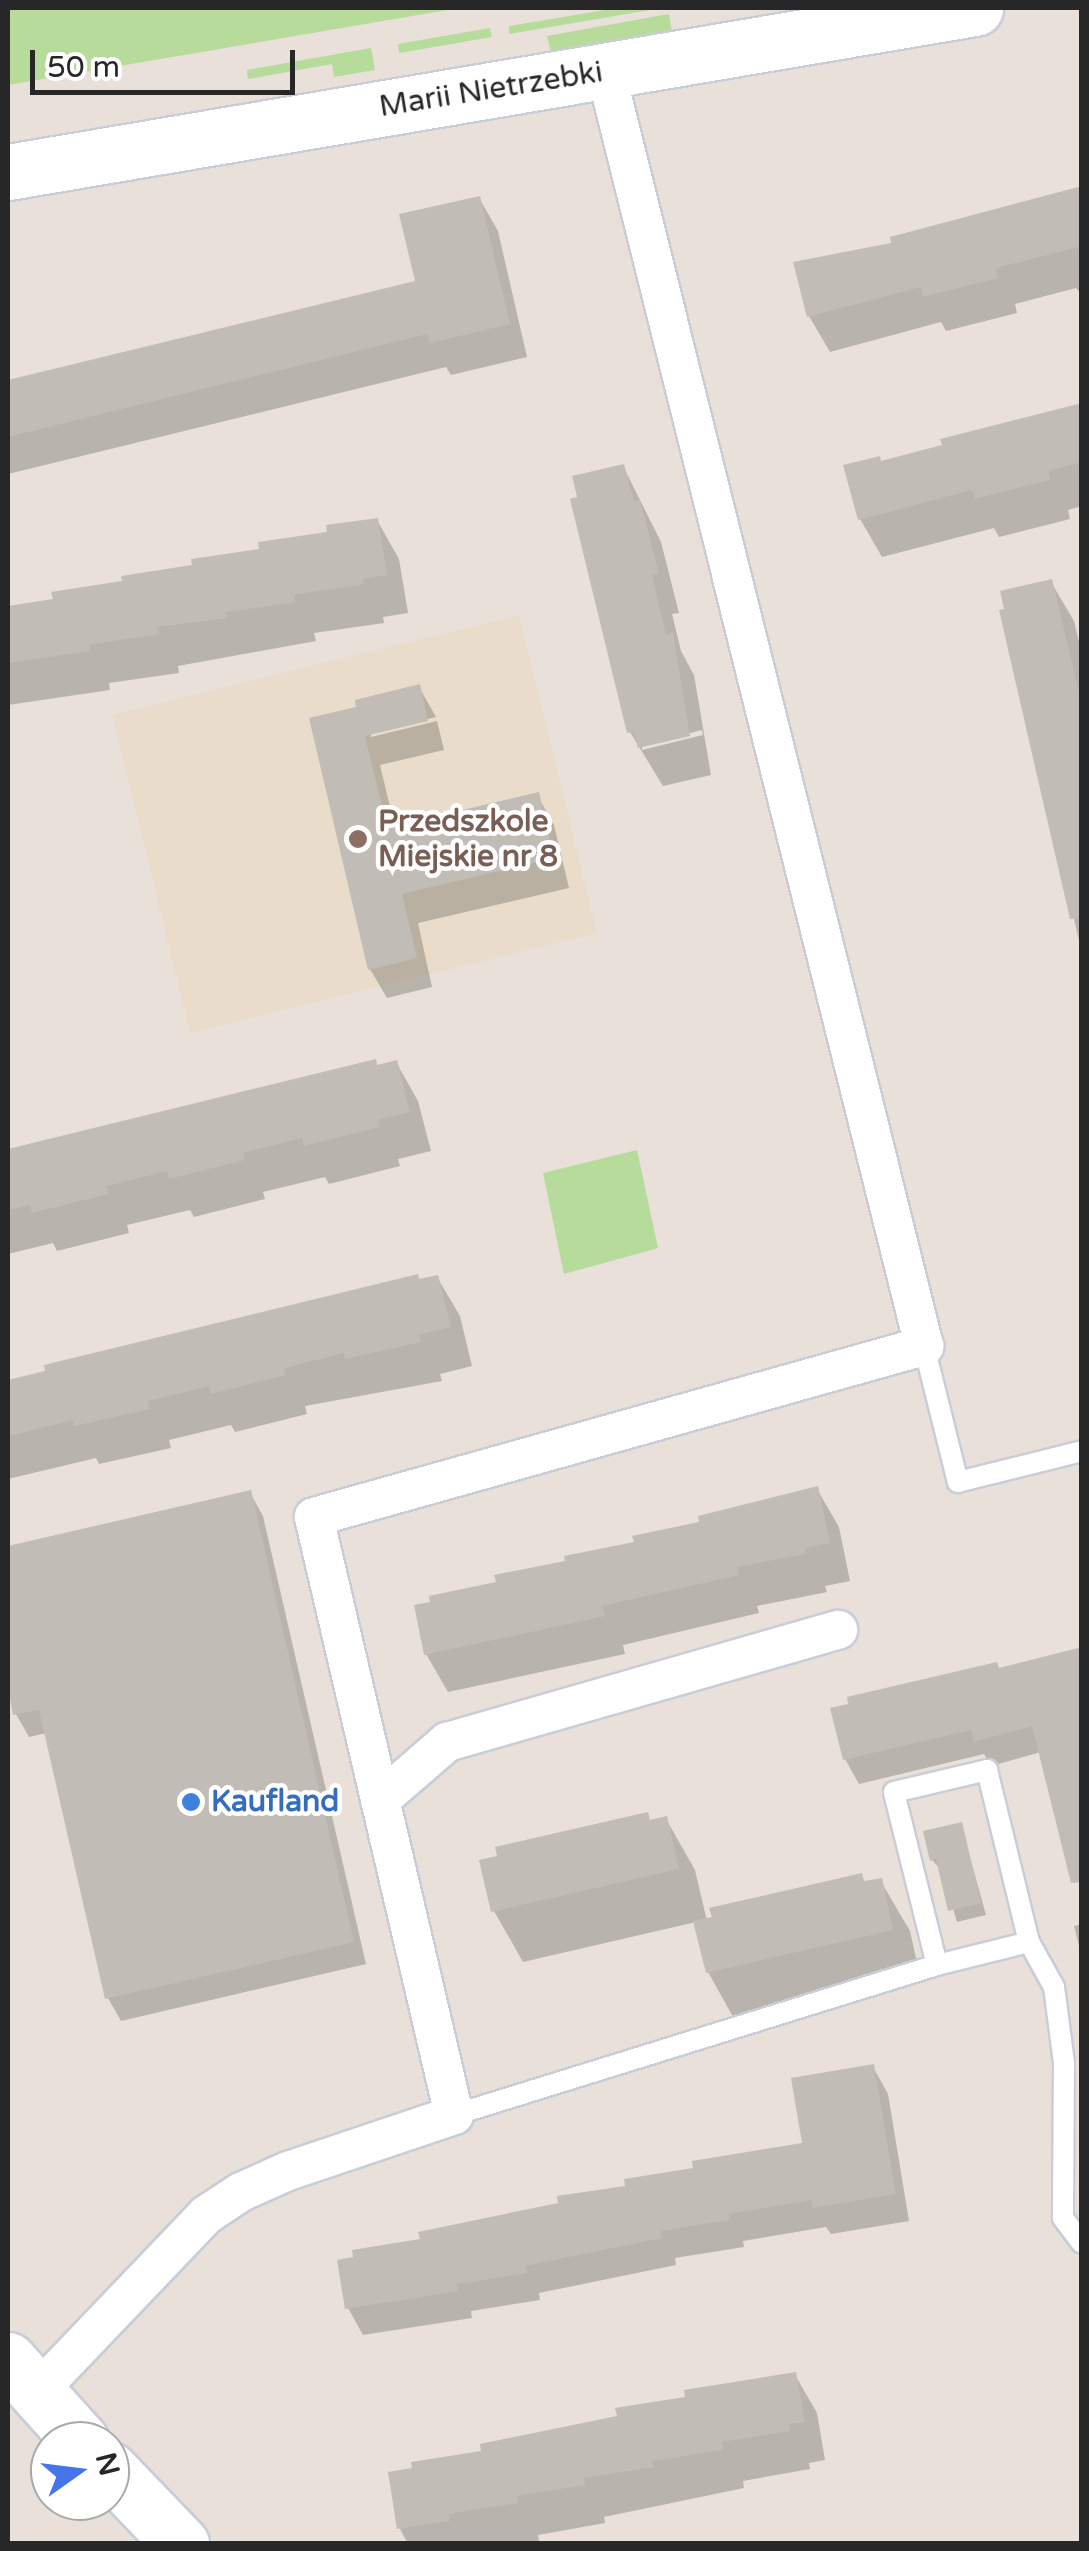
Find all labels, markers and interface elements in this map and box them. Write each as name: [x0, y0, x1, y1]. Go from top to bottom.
scale bar: [35, 30, 300, 92]
text: 50 m: [47, 49, 120, 86]
street label: Marii Nietrzebki: [377, 55, 605, 125]
place label: Przedszkole Miejskie nr 8: [378, 804, 558, 874]
marker: Przedszkole Miejskie nr 8: [347, 828, 369, 850]
place label: Kaufland: [211, 1784, 339, 1820]
marker: Kaufland: [180, 1791, 202, 1813]
north arrow: [30, 2421, 130, 2521]
text: N: [88, 2449, 126, 2479]

